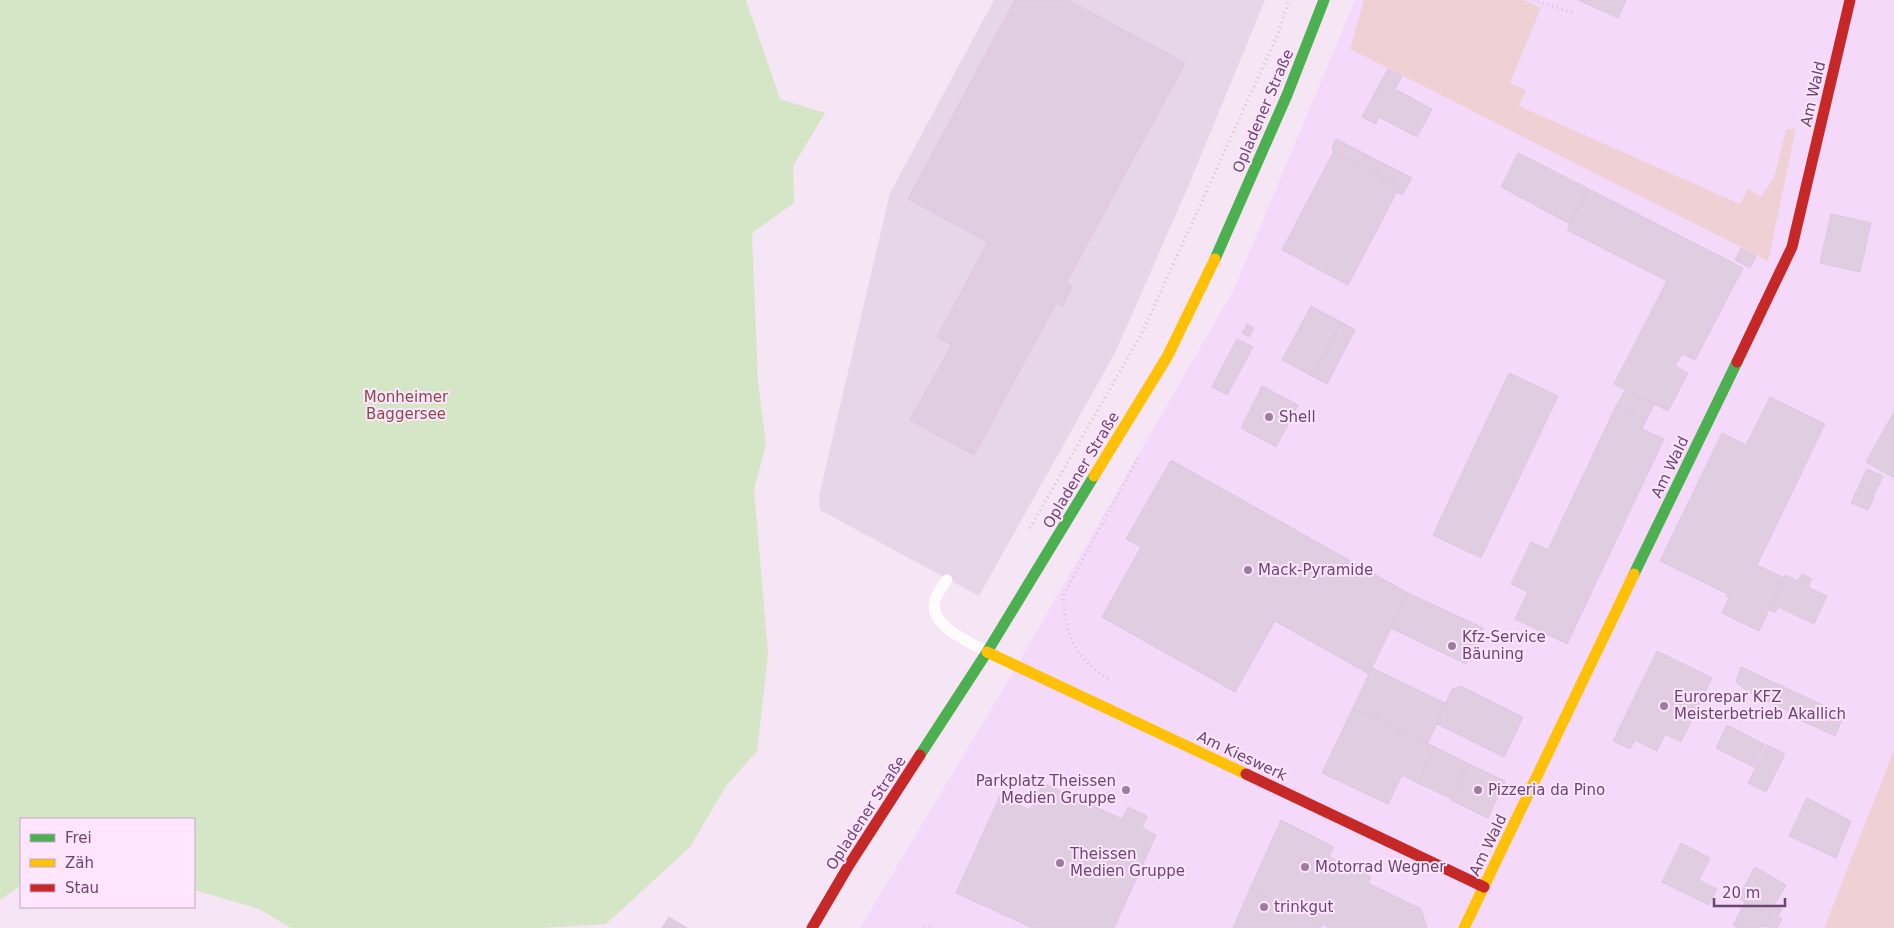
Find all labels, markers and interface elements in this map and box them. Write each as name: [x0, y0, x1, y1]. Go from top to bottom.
street label: Opladener Straße: [1229, 46, 1297, 176]
street label: Am Wald: [1797, 60, 1829, 128]
park label: Monheimer Baggersee: [364, 388, 449, 423]
place label: Shell: [1279, 408, 1316, 426]
street label: Opladener Straße: [1039, 409, 1123, 531]
marker: Shell: [1263, 411, 1275, 423]
street label: Am Wald: [1647, 433, 1693, 501]
place label: Mack-Pyramide: [1258, 561, 1373, 579]
marker: Mack-Pyramide: [1242, 564, 1254, 576]
place label: Kfz-Service Bäuning: [1462, 628, 1546, 663]
marker: Kfz-Service Bäuning: [1446, 640, 1458, 652]
place label: Eurorepar KFZ Meisterbetrieb Akallich: [1674, 688, 1846, 723]
marker: Eurorepar KFZ Meisterbetrieb Akallich: [1658, 700, 1670, 712]
street label: Am Kieswerk: [1194, 727, 1290, 785]
street label: Opladener Straße: [822, 753, 910, 873]
place label: Parkplatz Theissen Medien Gruppe: [976, 772, 1116, 807]
place label: Pizzeria da Pino: [1488, 781, 1605, 799]
marker: Parkplatz Theissen Medien Gruppe: [1120, 784, 1132, 796]
marker: Pizzeria da Pino: [1472, 784, 1484, 796]
street label: Am Wald: [1465, 811, 1511, 879]
legend: [20, 818, 195, 908]
text: Frei: [65, 829, 92, 847]
place label: Theissen Medien Gruppe: [1069, 845, 1185, 880]
text: Zäh: [65, 854, 94, 872]
marker: Theissen Medien Gruppe: [1054, 857, 1066, 869]
place label: Motorrad Wegner: [1315, 858, 1446, 876]
marker: Motorrad Wegner: [1299, 861, 1311, 873]
scale bar: [1714, 876, 1785, 908]
text: Stau: [65, 879, 99, 897]
text: 20 m: [1722, 884, 1760, 902]
place label: trinkgut: [1274, 898, 1333, 916]
marker: trinkgut: [1258, 901, 1270, 913]

